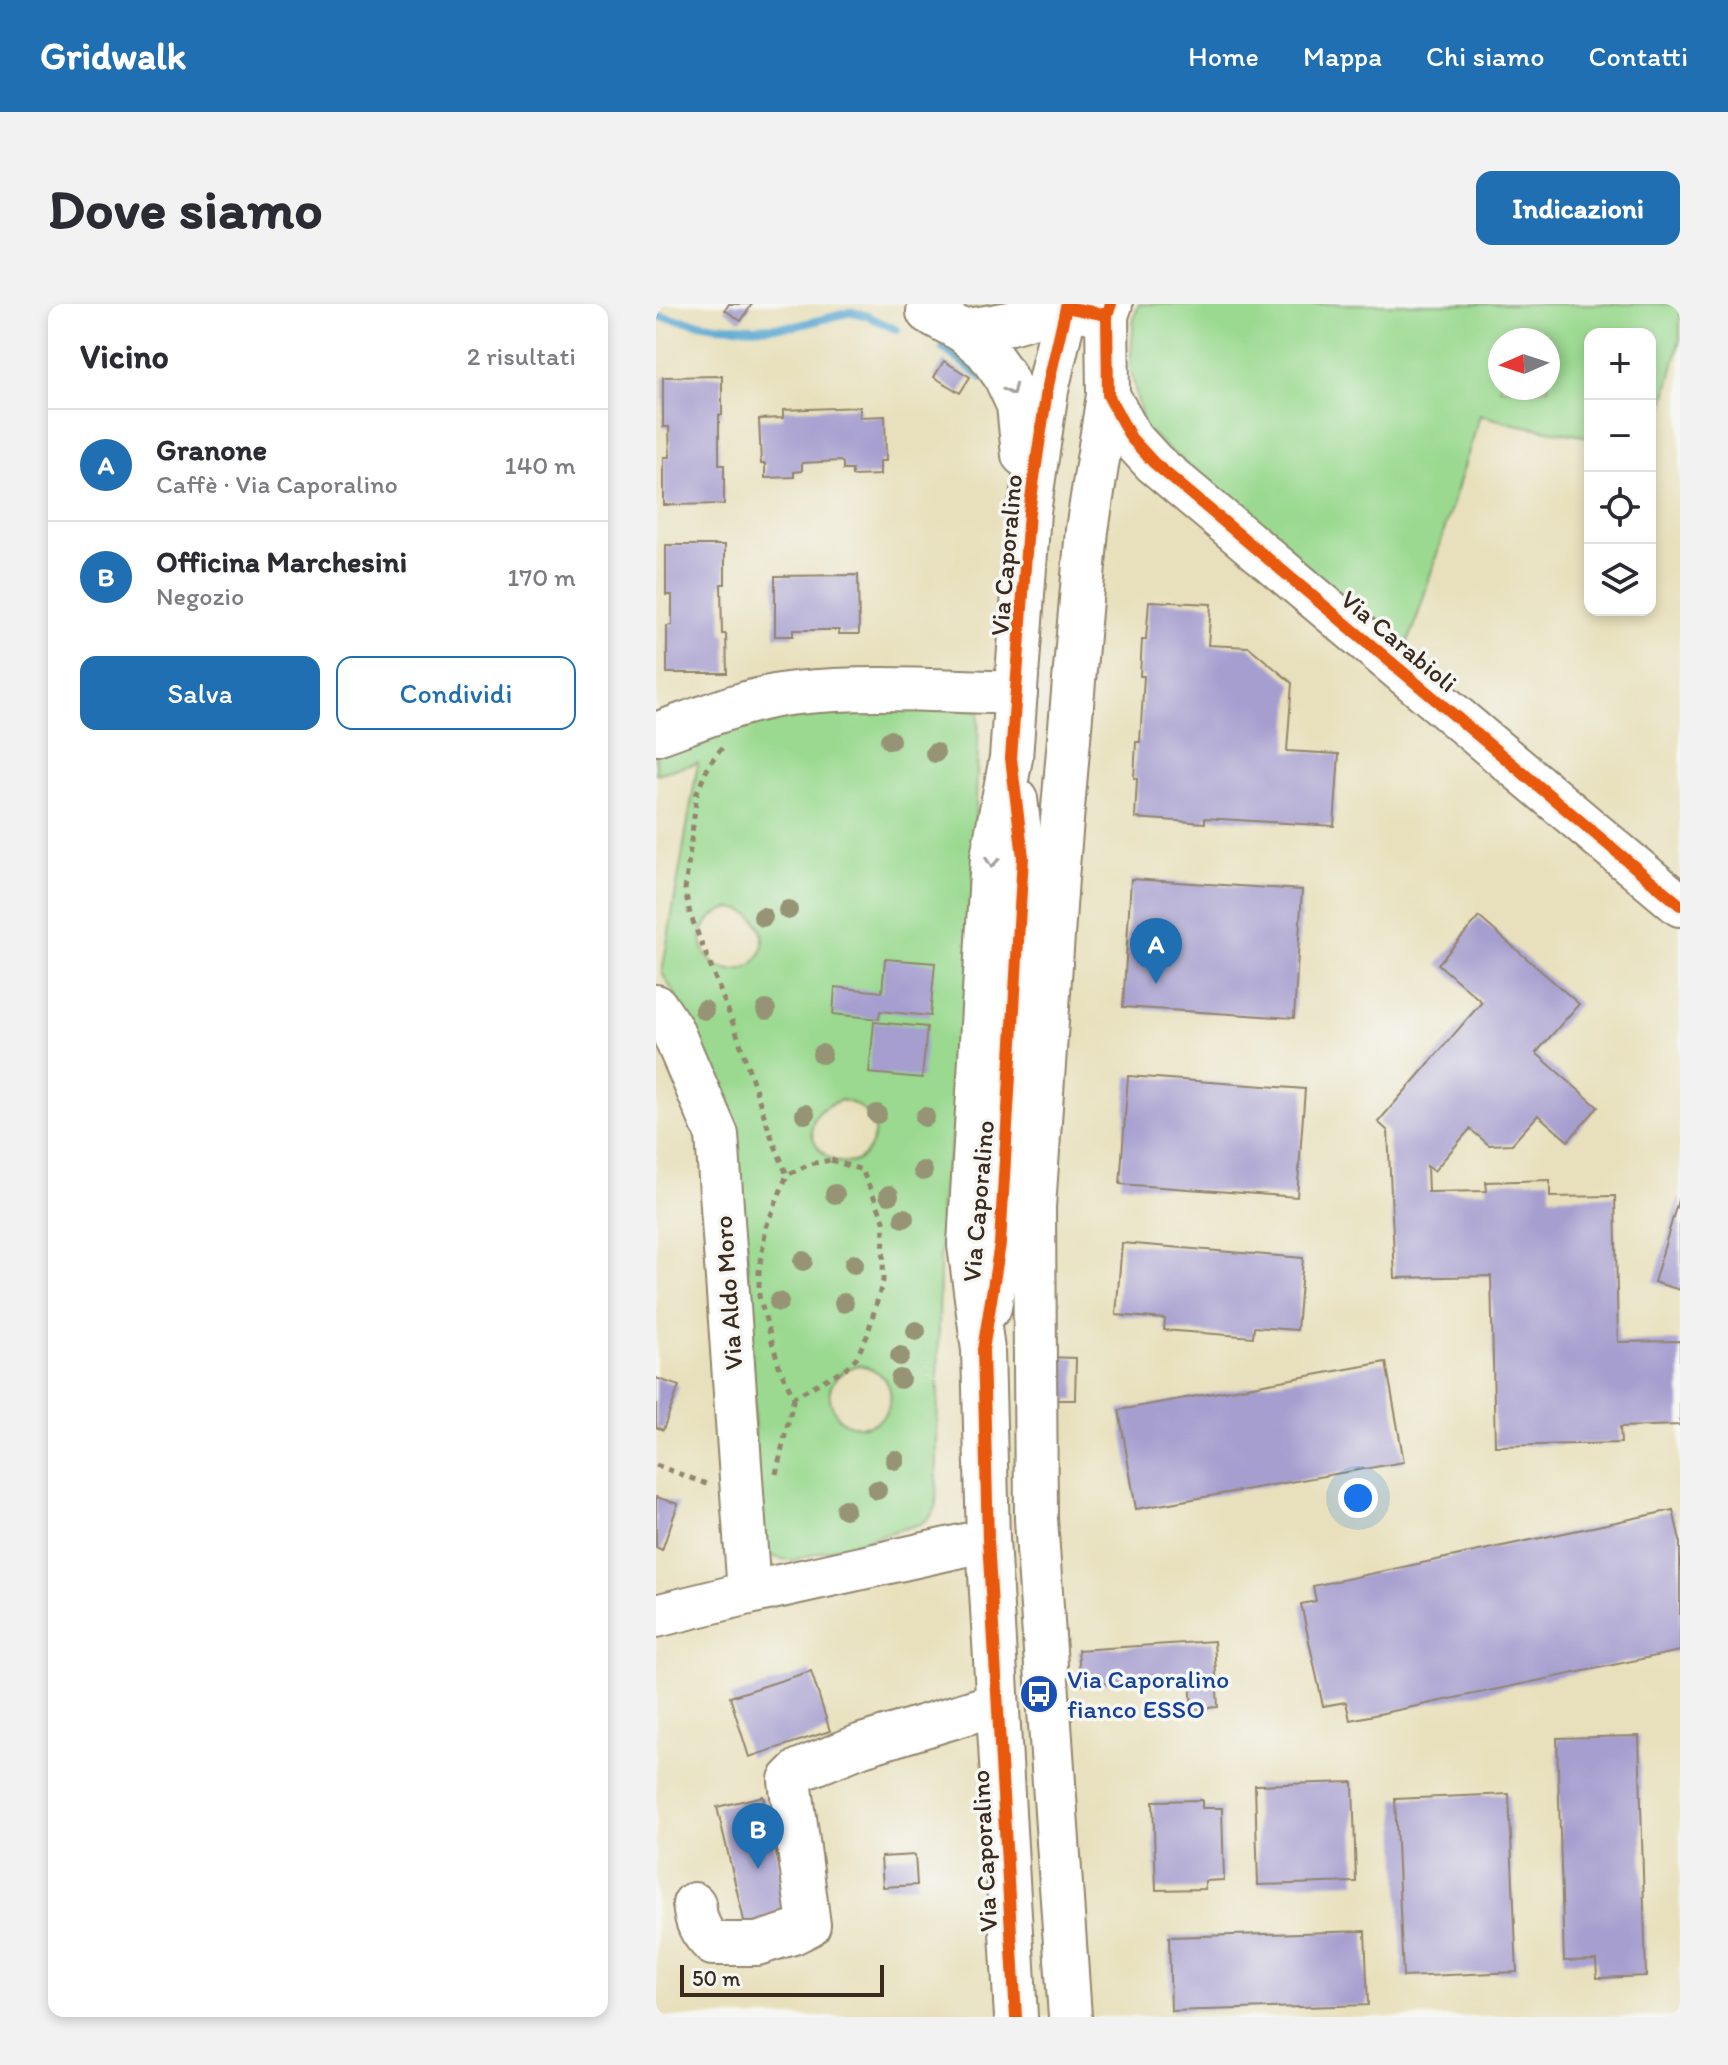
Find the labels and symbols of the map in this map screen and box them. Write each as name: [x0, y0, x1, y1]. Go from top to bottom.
north arrow: [1488, 328, 1560, 400]
one-way arrow: [1001, 382, 1017, 397]
street label: Via Caporalino: [983, 473, 1029, 637]
street label: Via Carabioli: [1334, 583, 1464, 699]
one-way arrow: [984, 856, 1001, 869]
pin: A: [1130, 918, 1182, 984]
street label: Via Caporalino: [955, 1119, 1001, 1283]
street label: Via Aldo Moro: [707, 1215, 749, 1371]
your location: [1338, 1478, 1378, 1518]
place label: Via Caporalino fianco ESSO: [1067, 1663, 1229, 1725]
bus stop icon: Via Caporalino fianco ESSO: [1018, 1673, 1060, 1715]
street label: Via Caporalino: [964, 1769, 1004, 1933]
pin: B: [732, 1803, 784, 1869]
scale bar: [680, 1961, 884, 1997]

